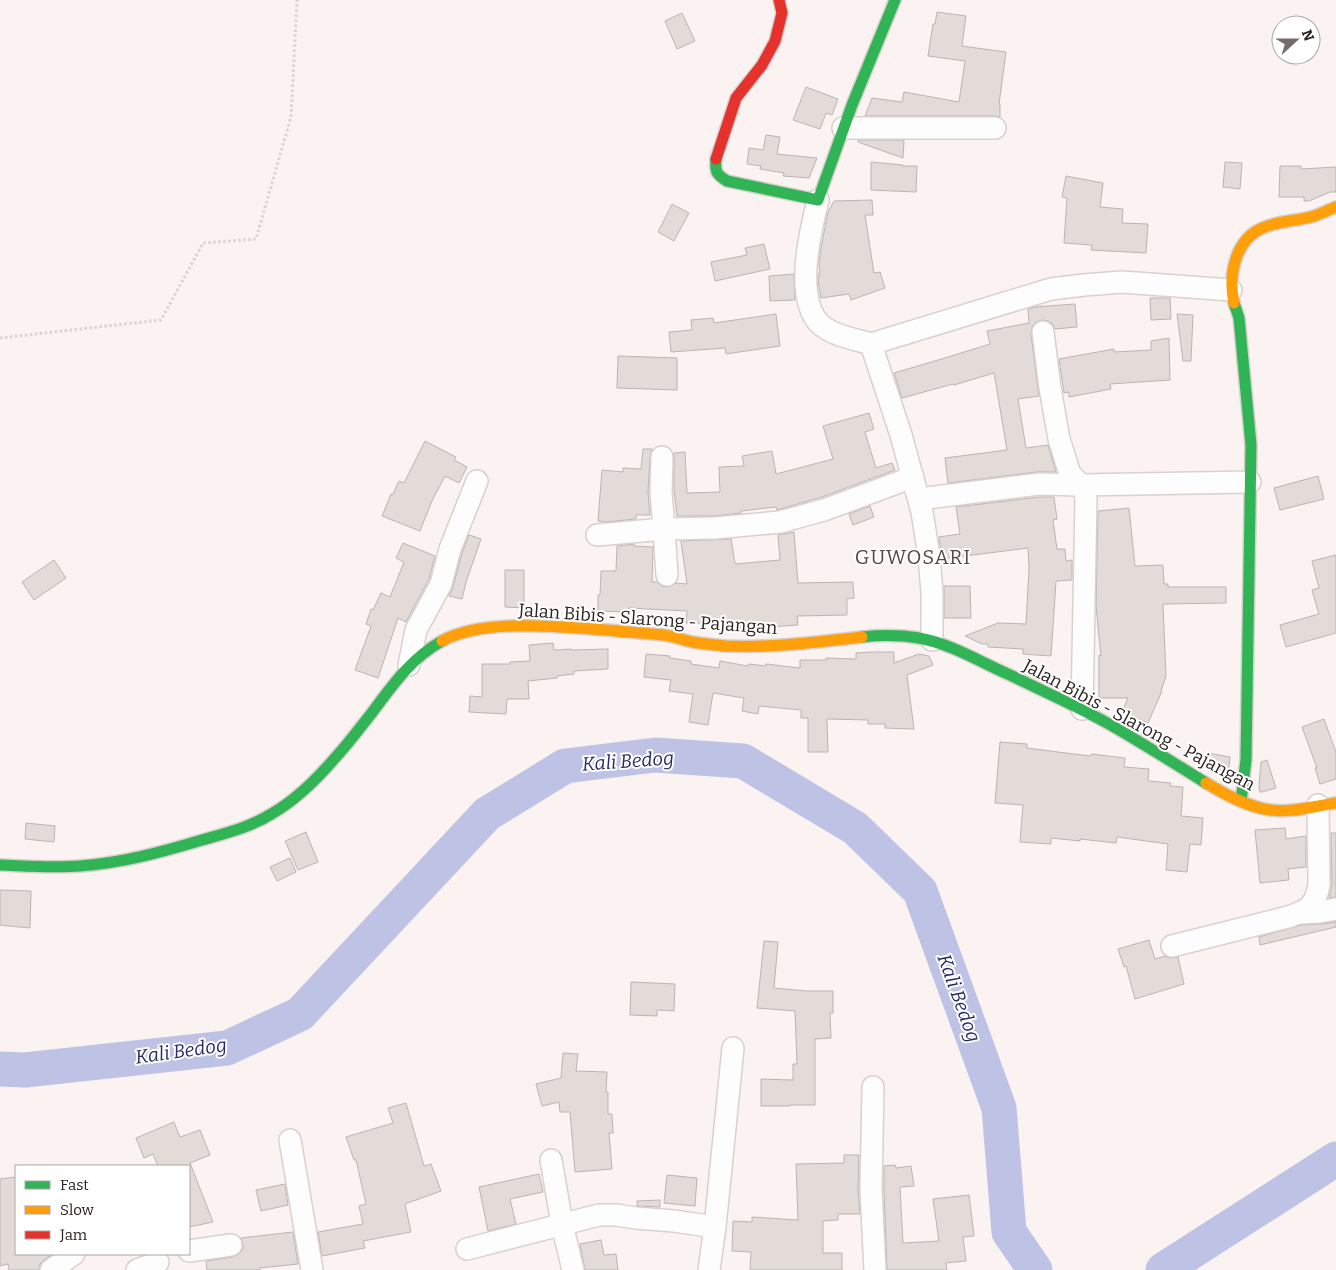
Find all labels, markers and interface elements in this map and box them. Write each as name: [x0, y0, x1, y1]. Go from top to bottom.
north arrow: [1271, 15, 1321, 65]
text: N: [1298, 27, 1318, 44]
district label: GUWOSARI: [855, 545, 971, 569]
street label: Jalan Bibis - Slarong - Pajangan: [517, 599, 779, 639]
street label: Jalan Bibis - Slarong - Pajangan: [1018, 654, 1259, 796]
water label: Kali Bedog: [581, 746, 675, 776]
water label: Kali Bedog: [932, 951, 986, 1045]
water label: Kali Bedog: [134, 1033, 228, 1069]
legend: [15, 1165, 190, 1255]
text: Fast: [60, 1176, 89, 1194]
text: Slow: [60, 1201, 95, 1219]
text: Jam: [59, 1226, 88, 1244]

